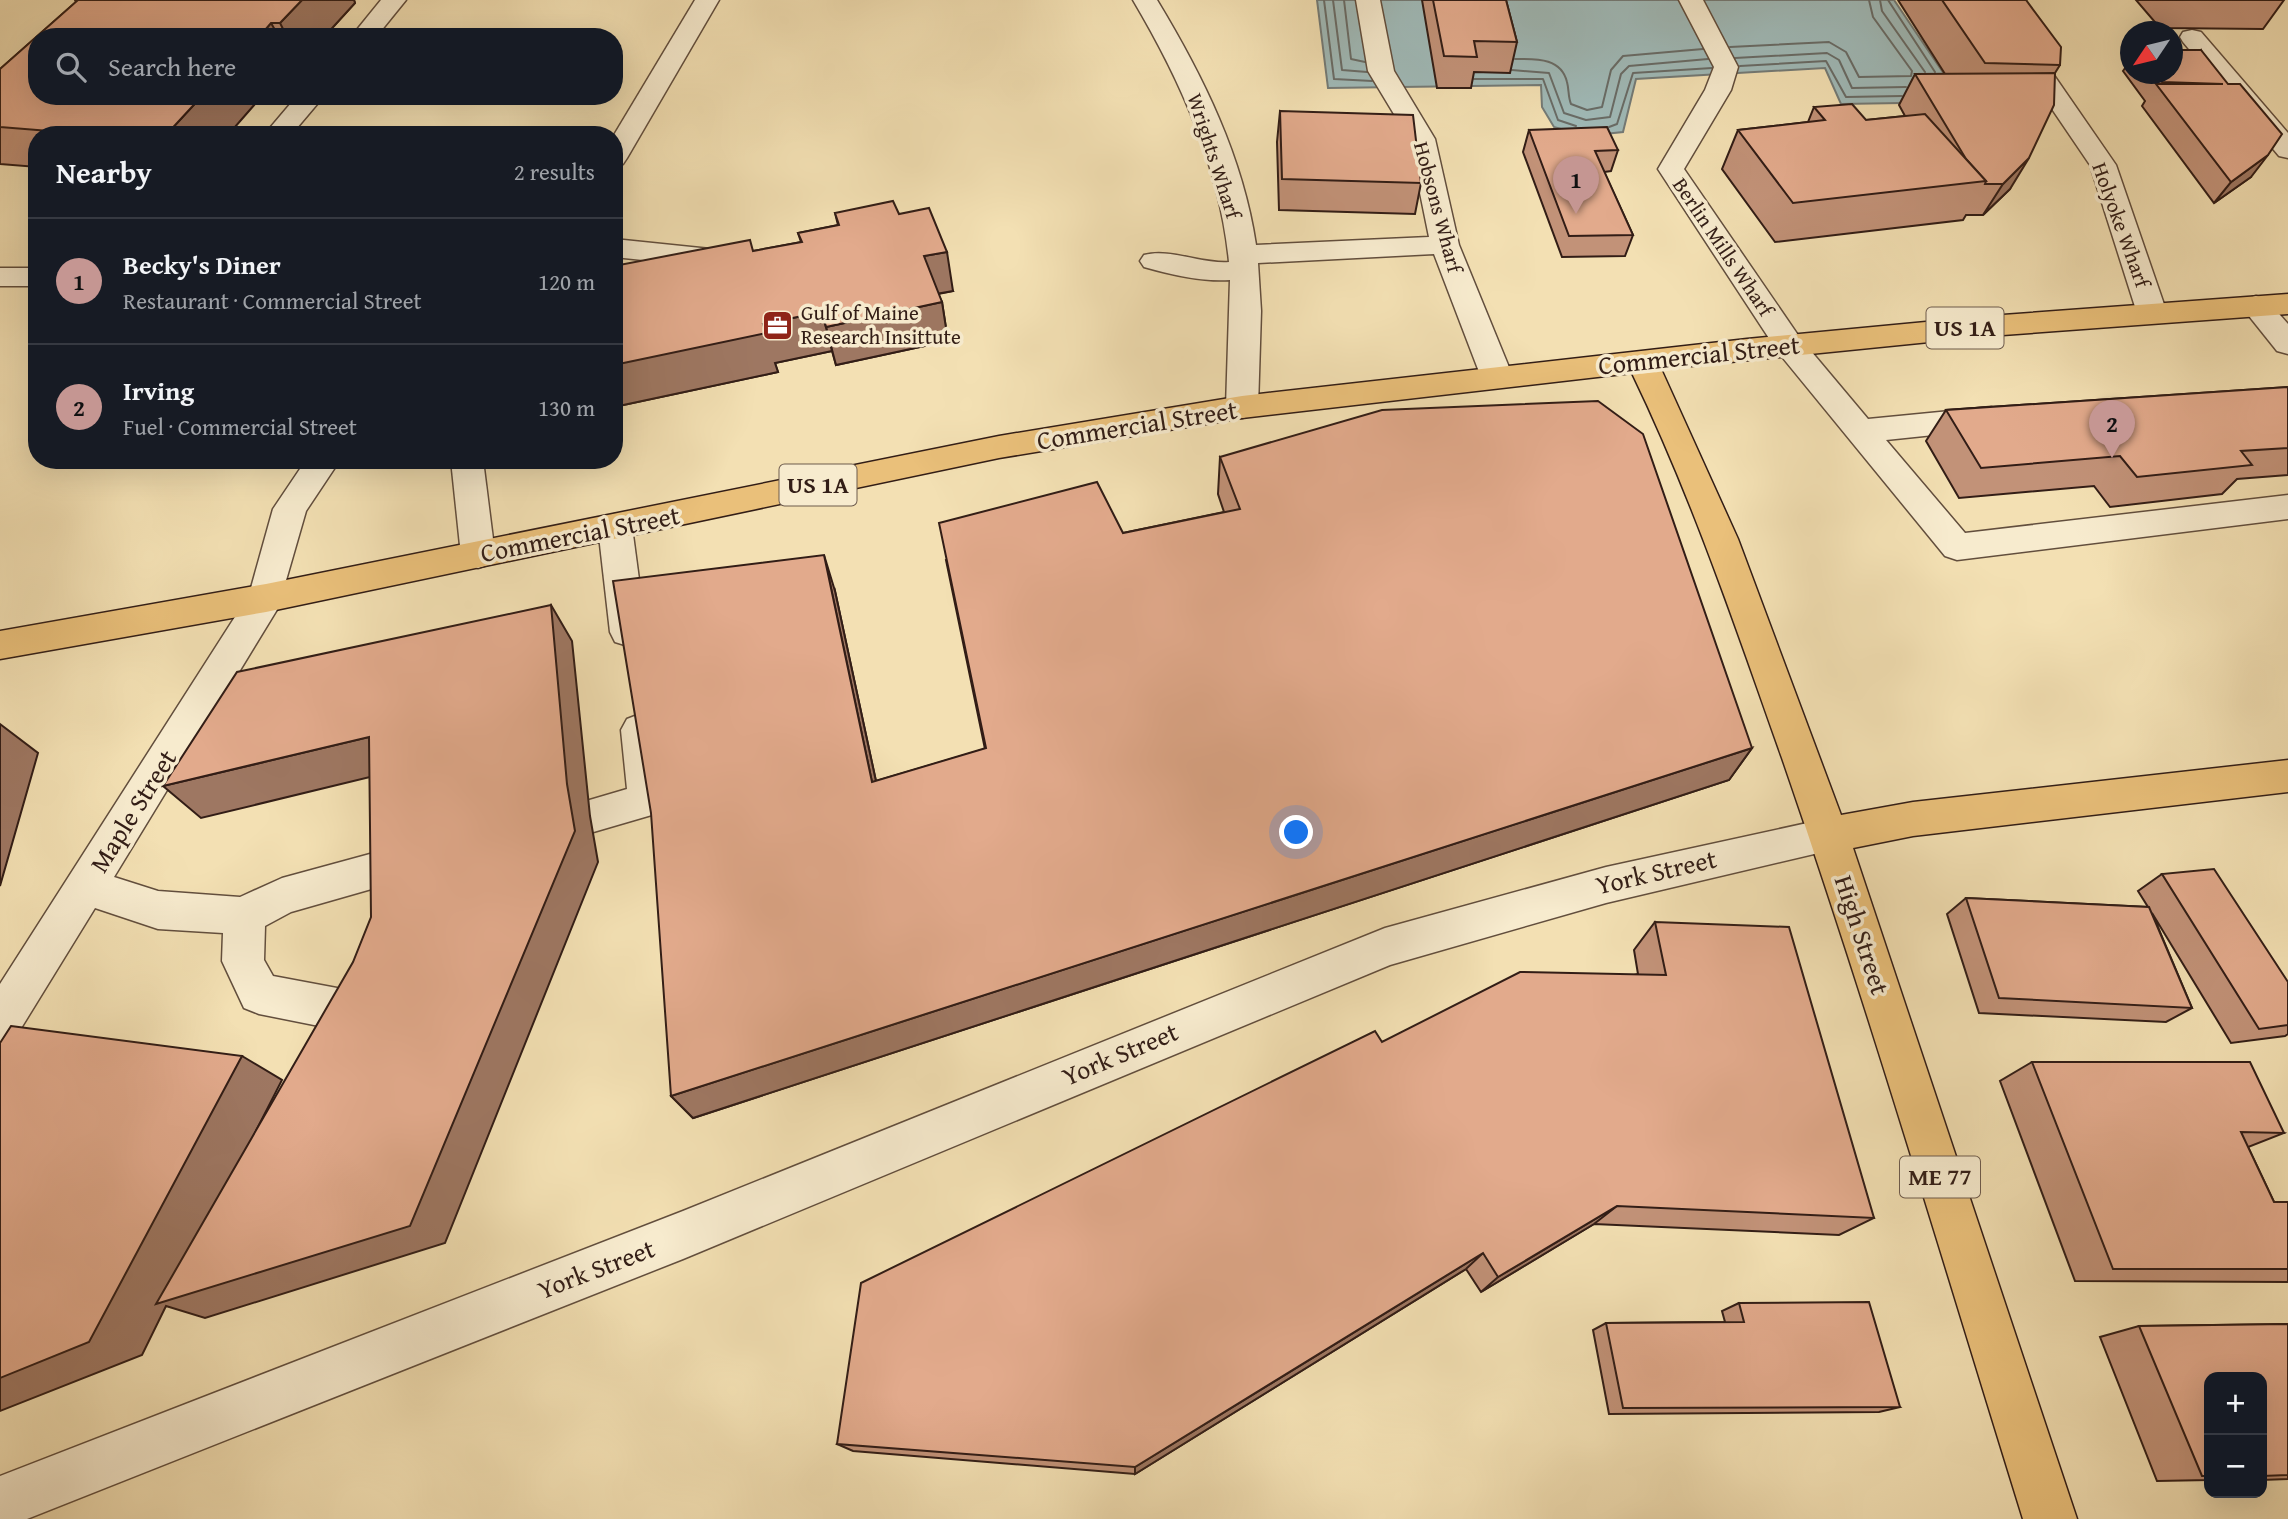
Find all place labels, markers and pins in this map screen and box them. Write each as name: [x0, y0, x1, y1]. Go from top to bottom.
pin: 1: [1553, 156, 1599, 214]
place label: Gulf of Maine Research Insittute: [801, 297, 961, 352]
office icon: Gulf of Maine Research Insittute: [761, 308, 795, 342]
pin: 2: [2089, 400, 2135, 458]

